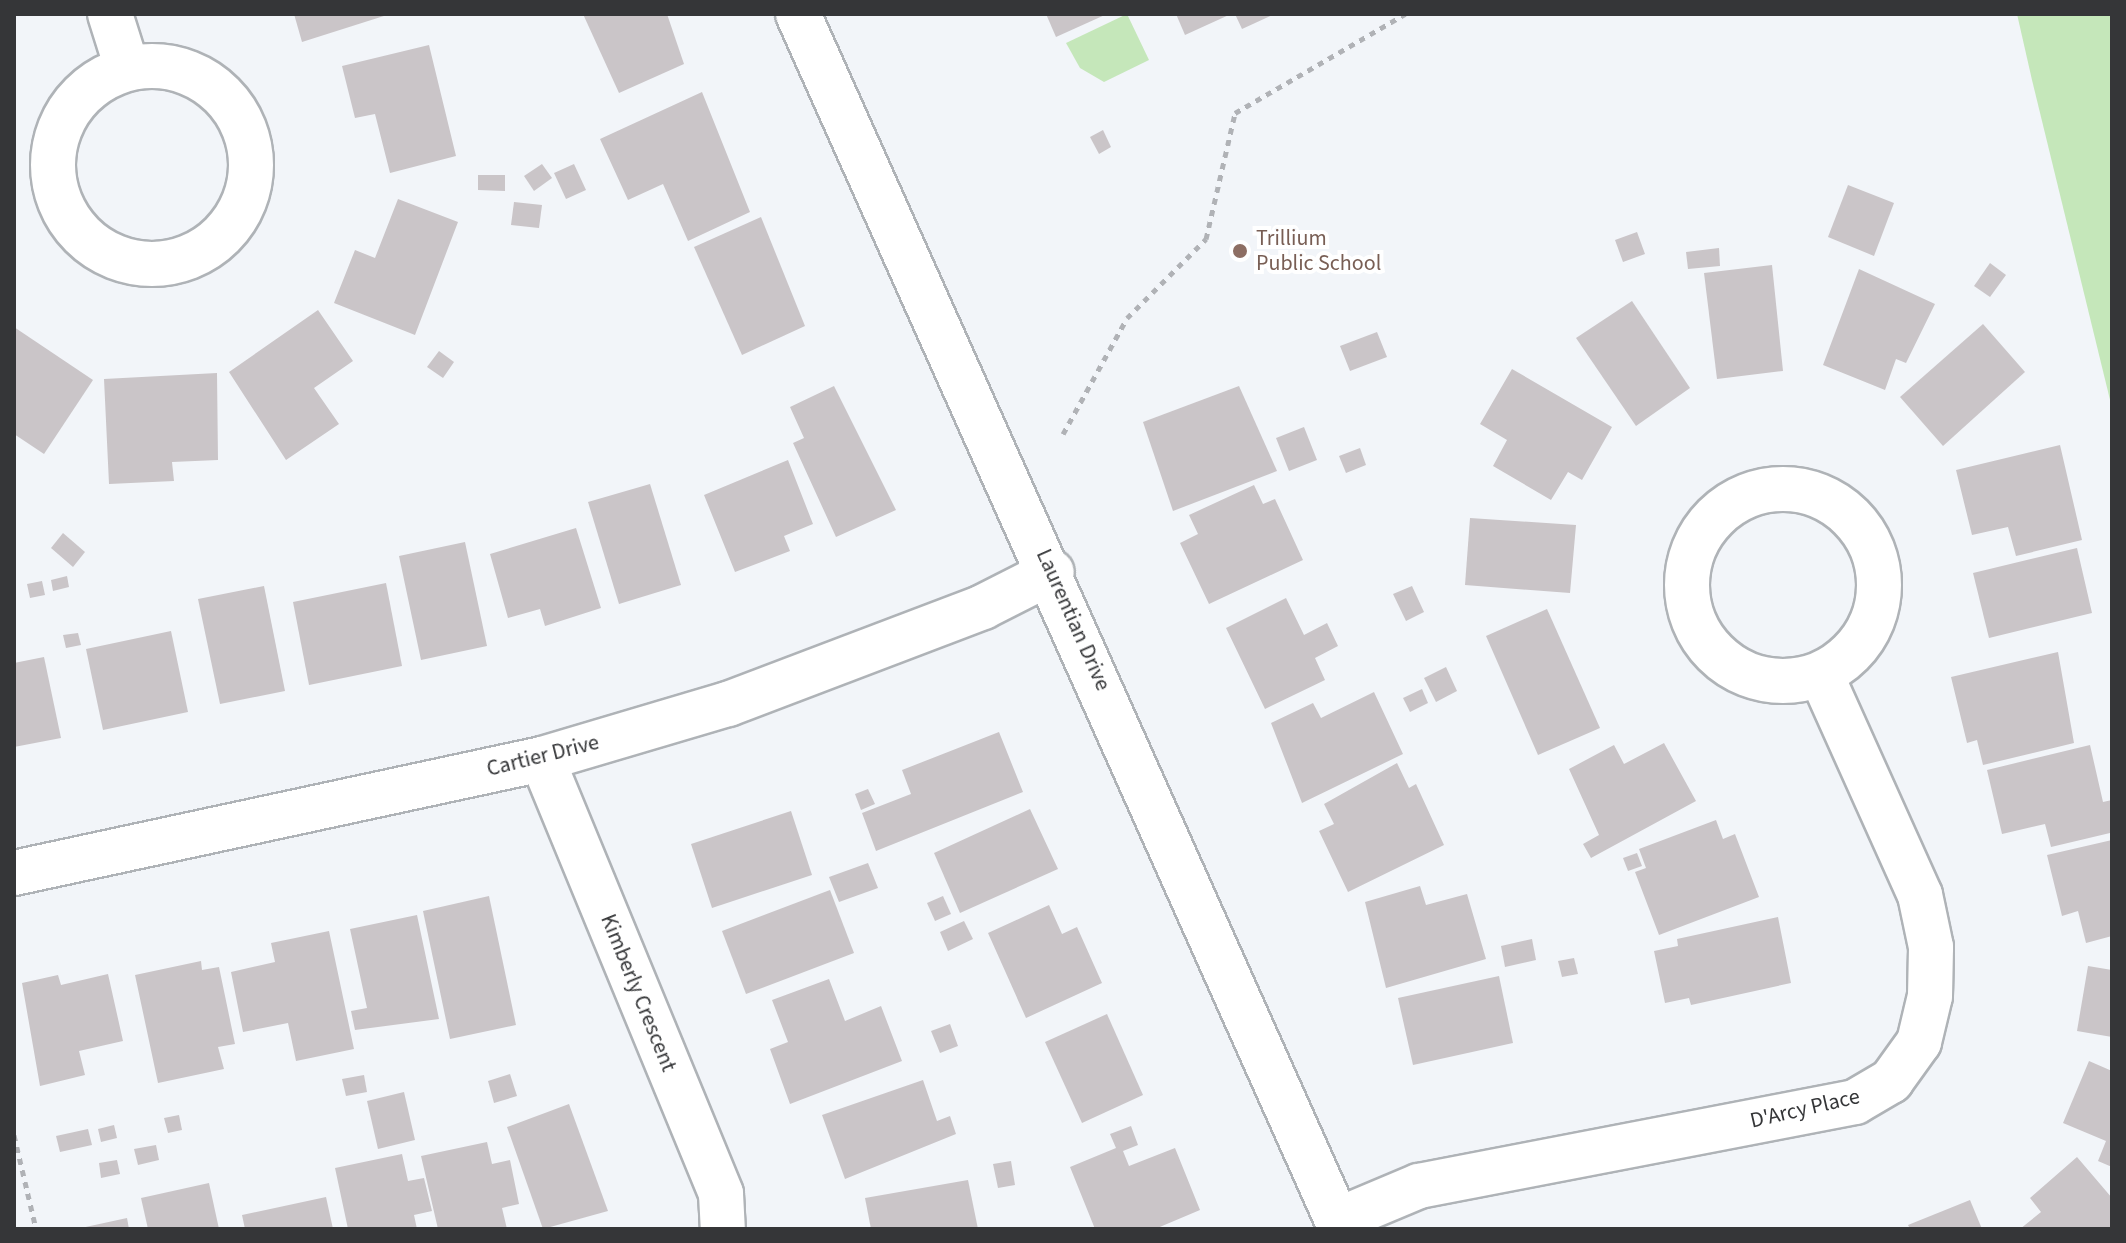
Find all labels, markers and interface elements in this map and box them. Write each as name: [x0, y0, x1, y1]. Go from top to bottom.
place label: Trillium Public School: [1256, 225, 1381, 276]
marker: Trillium Public School: [1231, 242, 1249, 260]
street label: Laurentian Drive: [1030, 545, 1116, 695]
street label: Cartier Drive: [484, 729, 602, 783]
street label: Kimberly Crescent: [594, 910, 682, 1076]
street label: D'Arcy Place: [1748, 1084, 1862, 1134]

